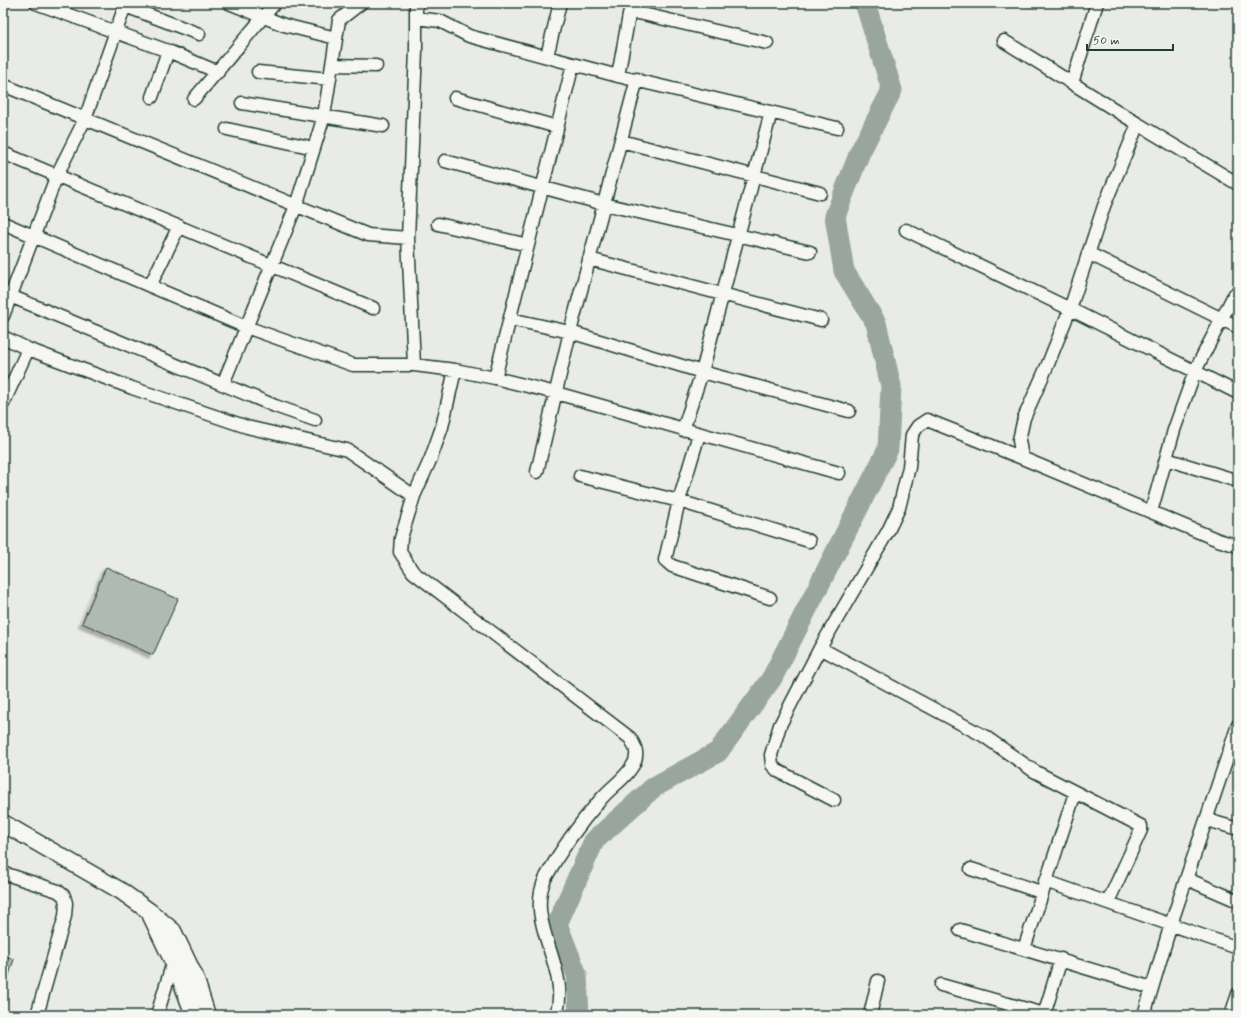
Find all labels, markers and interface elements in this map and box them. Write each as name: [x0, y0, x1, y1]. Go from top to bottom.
scale bar: [1087, 26, 1173, 52]
text: 50 m: [1093, 33, 1120, 49]

